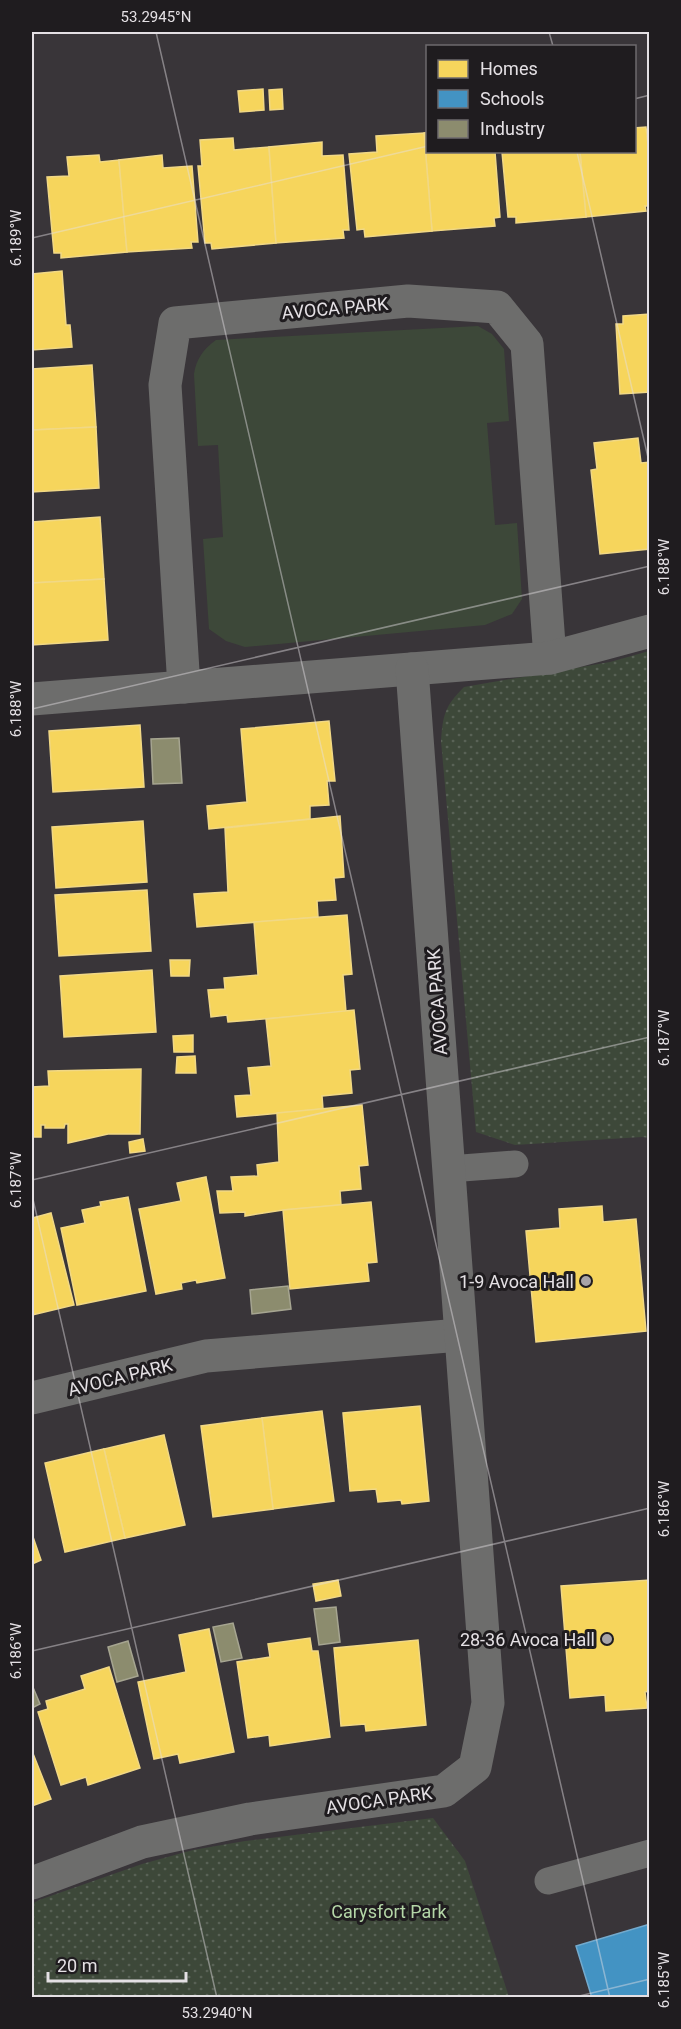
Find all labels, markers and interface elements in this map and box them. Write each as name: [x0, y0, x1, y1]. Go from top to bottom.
text: 53.2945°N: [121, 8, 191, 26]
legend: [426, 45, 636, 153]
text: Homes: [480, 58, 538, 79]
text: Schools: [480, 88, 544, 109]
text: Industry: [480, 118, 545, 139]
text: 6.189°W: [7, 210, 25, 266]
street label: AVOCA PARK: [281, 293, 390, 323]
text: 6.188°W: [655, 539, 673, 595]
text: 6.188°W: [7, 681, 25, 737]
street label: AVOCA PARK: [423, 947, 451, 1056]
text: 6.187°W: [655, 1010, 673, 1066]
text: 6.187°W: [7, 1152, 25, 1208]
place label: 1-9 Avoca Hall: [459, 1271, 574, 1292]
marker: 1-9 Avoca Hall: [579, 1274, 593, 1288]
street label: AVOCA PARK: [66, 1354, 175, 1400]
text: 6.186°W: [655, 1481, 673, 1537]
text: 6.186°W: [7, 1623, 25, 1679]
place label: 28-36 Avoca Hall: [460, 1629, 595, 1650]
marker: 28-36 Avoca Hall: [600, 1632, 614, 1646]
street label: AVOCA PARK: [325, 1782, 434, 1818]
park label: Carysfort Park: [331, 1901, 448, 1922]
scale bar: [48, 1945, 186, 1983]
text: 6.185°W: [655, 1952, 673, 2008]
text: 20 m: [57, 1955, 97, 1976]
text: 53.2940°N: [182, 2004, 252, 2022]

